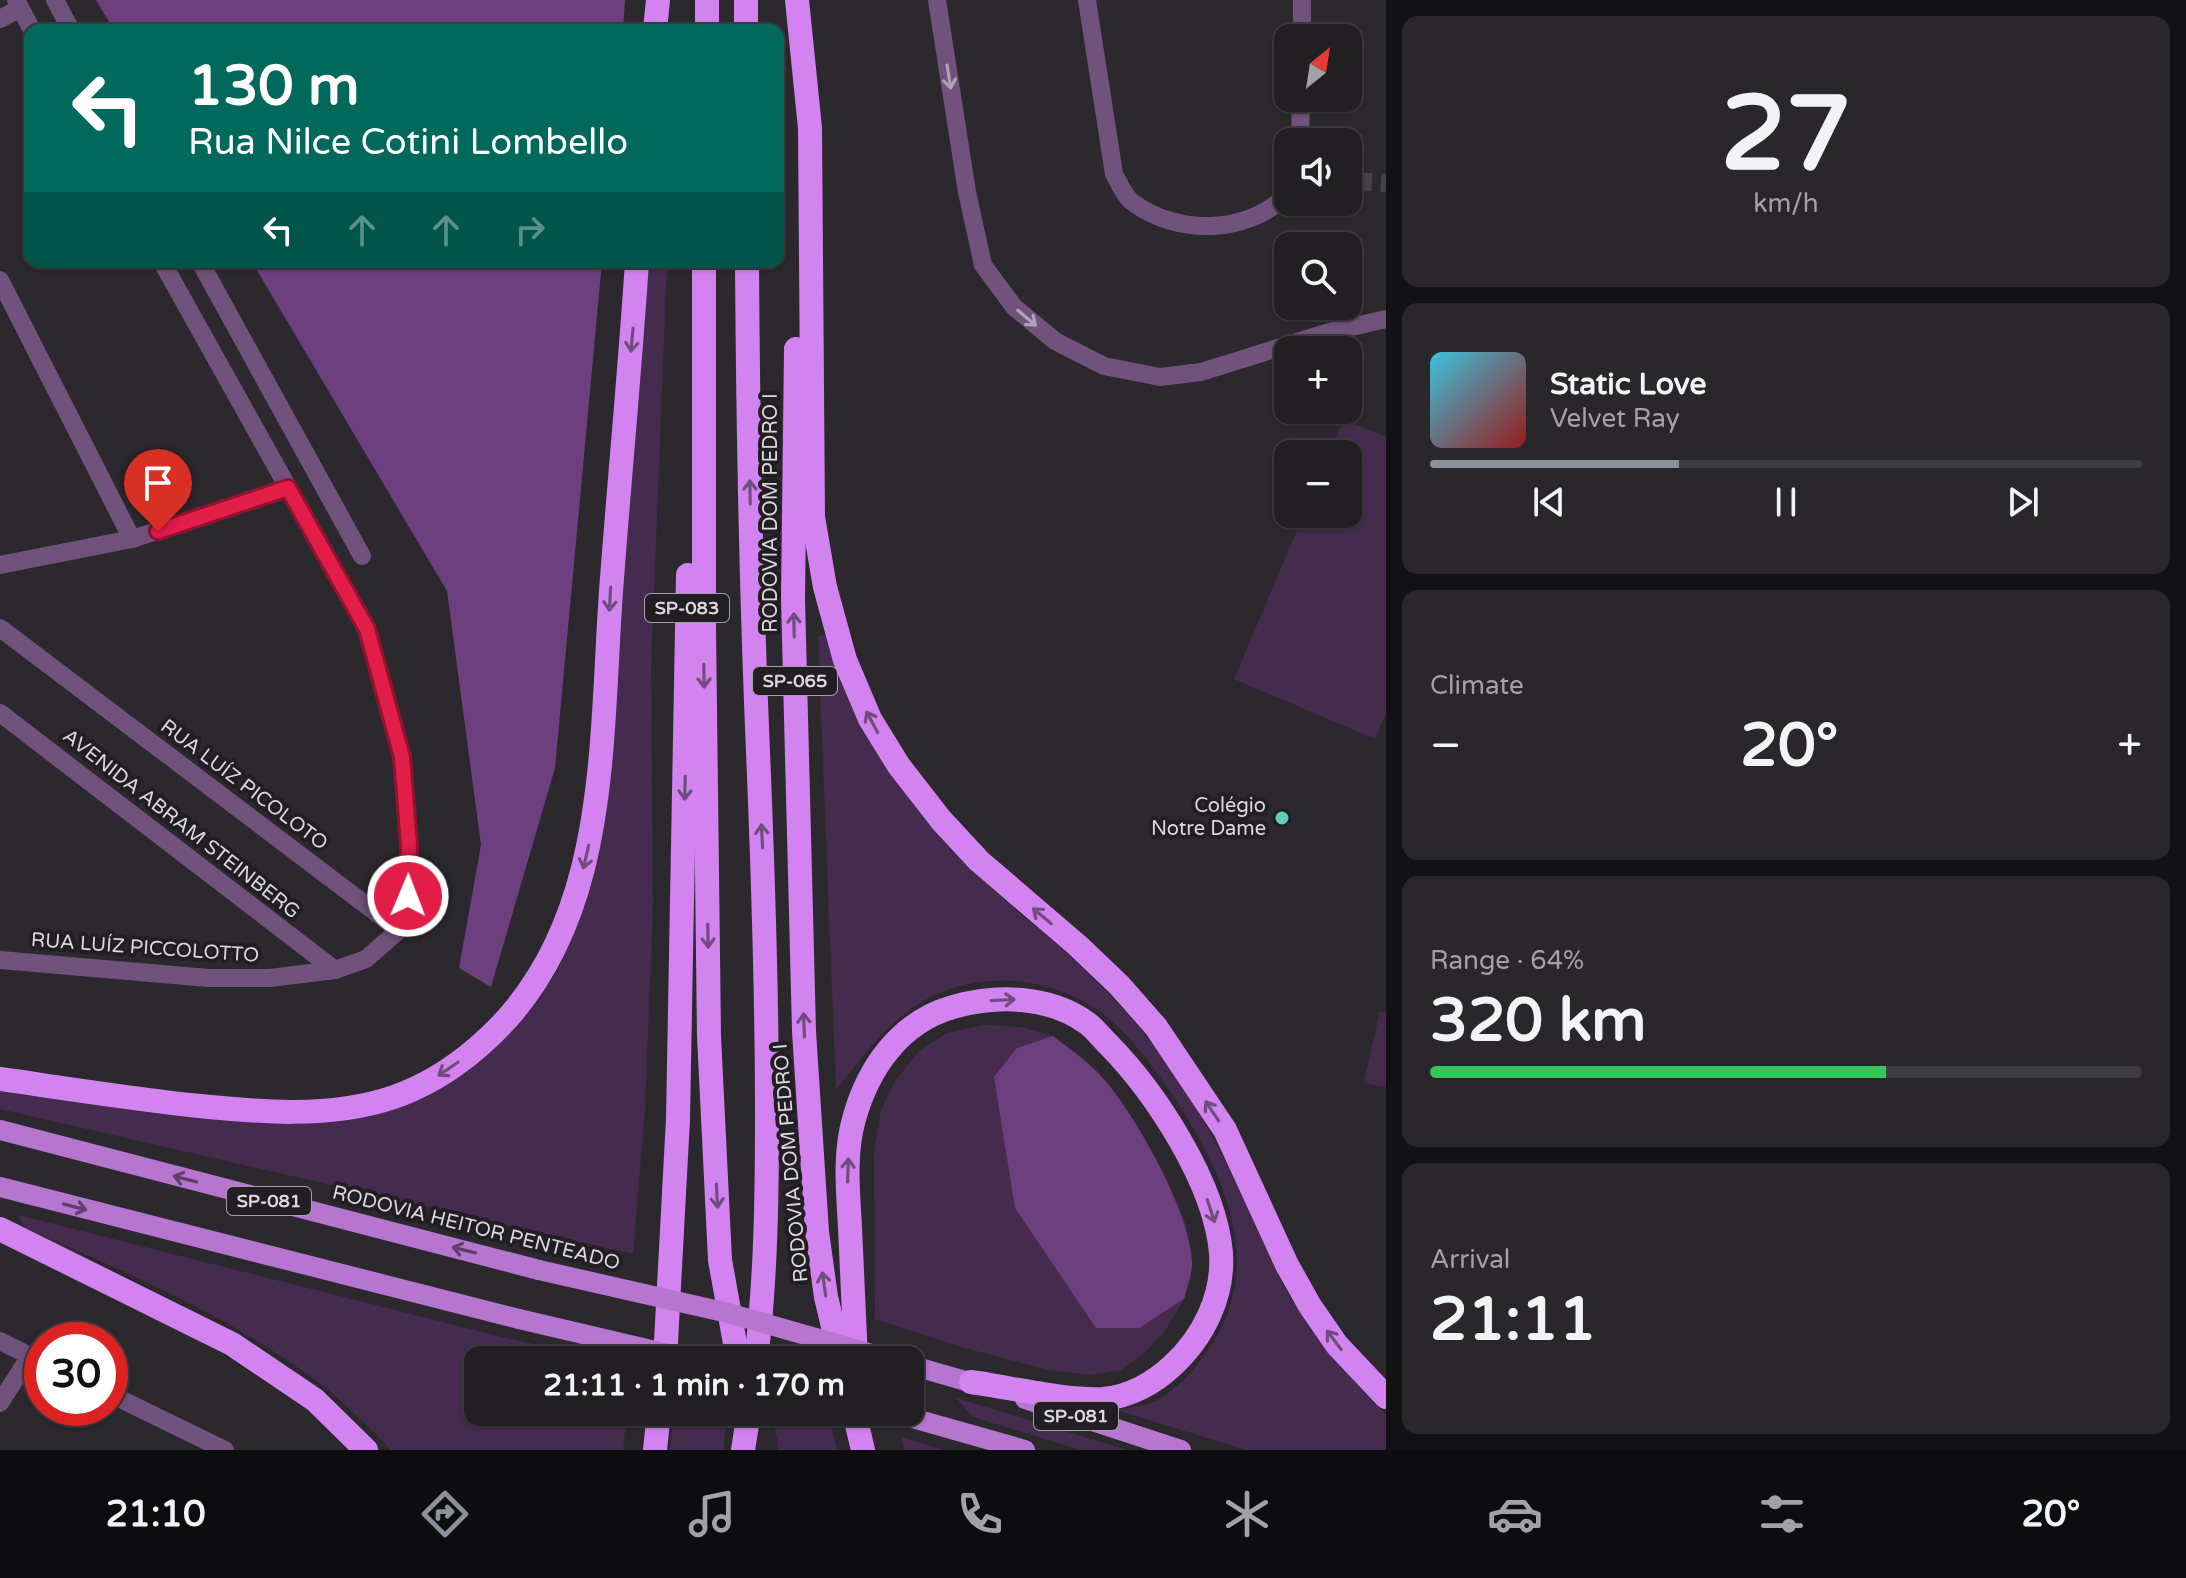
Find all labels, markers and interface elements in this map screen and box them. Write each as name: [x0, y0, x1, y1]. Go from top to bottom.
north arrow: [1274, 24, 1362, 112]
map controls: [1274, 24, 1362, 528]
text: 130 m: [188, 53, 359, 120]
icon: left: [56, 56, 160, 160]
one-way arrow: [942, 64, 957, 89]
text: 27: [1721, 73, 1851, 198]
text: Rua Nilce Cotini Lombello: [188, 121, 628, 164]
button: sound: [1274, 128, 1362, 216]
text: km/h: [1753, 188, 1819, 219]
icon: left: [256, 208, 300, 252]
icon: ahead: [340, 208, 384, 252]
icon: ahead: [424, 208, 468, 252]
icon: right: [508, 208, 552, 252]
button: search: [1274, 232, 1362, 320]
one-way arrow: [1016, 309, 1036, 327]
one-way arrow: [624, 326, 639, 353]
button: +: [1274, 336, 1362, 424]
text: Static Love: [1550, 366, 1706, 403]
street label: RODOVIA DOM PEDRO I: [759, 393, 783, 633]
text: Velvet Ray: [1550, 403, 1680, 434]
button: −: [1274, 440, 1362, 528]
pin: [124, 449, 192, 531]
icon: arrive: [136, 461, 180, 505]
one-way arrow: [742, 479, 757, 506]
icon: previous: [1527, 480, 1571, 524]
icon: pause: [1764, 480, 1808, 524]
icon: next: [2001, 480, 2045, 524]
one-way arrow: [602, 585, 617, 612]
road number: SP-083: [645, 594, 729, 622]
one-way arrow: [786, 612, 801, 639]
one-way arrow: [696, 662, 712, 689]
road number: SP-065: [753, 667, 837, 695]
text: Climate: [1430, 670, 1524, 701]
one-way arrow: [864, 710, 880, 734]
text: 20°: [1740, 710, 1838, 782]
street label: RUA LUÍZ PICOLOTO: [156, 714, 333, 856]
text: −: [1430, 720, 1461, 773]
text: +: [2117, 720, 2142, 773]
street label: AVENIDA ABRAM STEINBERG: [58, 724, 304, 924]
one-way arrow: [677, 774, 692, 801]
place label: Colégio Notre Dame: [1151, 794, 1266, 841]
marker: Colégio Notre Dame: [1273, 809, 1291, 827]
one-way arrow: [754, 823, 769, 850]
one-way arrow: [578, 844, 593, 870]
position arrow: [366, 854, 450, 938]
one-way arrow: [1033, 907, 1053, 925]
one-way arrow: [700, 922, 716, 949]
street label: RUA LUÍZ PICCOLOTTO: [30, 927, 260, 968]
text: Range · 64%: [1430, 945, 1584, 976]
text: 320 km: [1430, 985, 1646, 1057]
one-way arrow: [989, 992, 1016, 1007]
one-way arrow: [797, 1012, 812, 1039]
street label: RODOVIA DOM PEDRO I: [769, 1043, 813, 1283]
one-way arrow: [438, 1061, 460, 1077]
one-way arrow: [1204, 1100, 1220, 1122]
one-way arrow: [841, 1157, 856, 1184]
one-way arrow: [172, 1171, 198, 1186]
street label: RODOVIA HEITOR PENTEADO: [330, 1181, 622, 1275]
one-way arrow: [710, 1182, 725, 1209]
road number: SP-081: [227, 1187, 311, 1215]
one-way arrow: [1205, 1198, 1219, 1223]
one-way arrow: [62, 1200, 88, 1215]
one-way arrow: [451, 1242, 477, 1257]
text: Arrival: [1430, 1244, 1510, 1275]
one-way arrow: [816, 1272, 831, 1297]
text: 21:11: [1430, 1284, 1596, 1356]
speed limit sign: 30: [24, 1322, 128, 1426]
one-way arrow: [1325, 1329, 1342, 1351]
text: 21:11 · 1 min · 170 m: [543, 1367, 845, 1404]
road number: SP-081: [1034, 1402, 1118, 1430]
icon: directions: [417, 1486, 473, 1542]
icon: music: [684, 1486, 740, 1542]
icon: phone: [952, 1486, 1008, 1542]
icon: climate: [1219, 1486, 1275, 1542]
icon: car: [1487, 1486, 1543, 1542]
icon: filters: [1754, 1486, 1810, 1542]
text: 21:10: [106, 1493, 206, 1536]
text: 20°: [2021, 1493, 2080, 1536]

